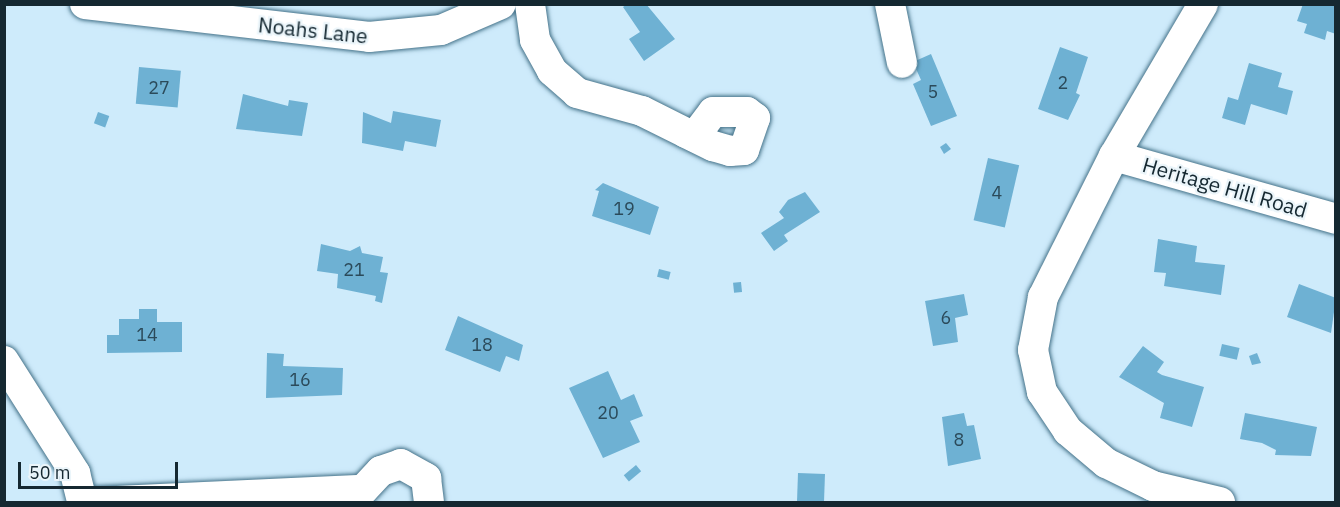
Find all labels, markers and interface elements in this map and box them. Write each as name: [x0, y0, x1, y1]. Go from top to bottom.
street label: Noahs Lane: [257, 12, 369, 48]
house number: 2: [1058, 72, 1068, 94]
house number: 27: [148, 77, 170, 99]
house number: 5: [928, 81, 938, 103]
street label: Heritage Hill Road: [1140, 151, 1310, 223]
house number: 4: [992, 182, 1002, 204]
house number: 19: [613, 198, 635, 220]
house number: 21: [343, 259, 365, 281]
house number: 6: [941, 307, 951, 329]
house number: 14: [136, 324, 158, 346]
house number: 18: [471, 334, 493, 356]
house number: 16: [289, 369, 311, 391]
house number: 20: [597, 402, 619, 424]
house number: 8: [954, 429, 964, 451]
scale bar: [21, 450, 182, 488]
text: 50 m: [29, 461, 71, 484]

